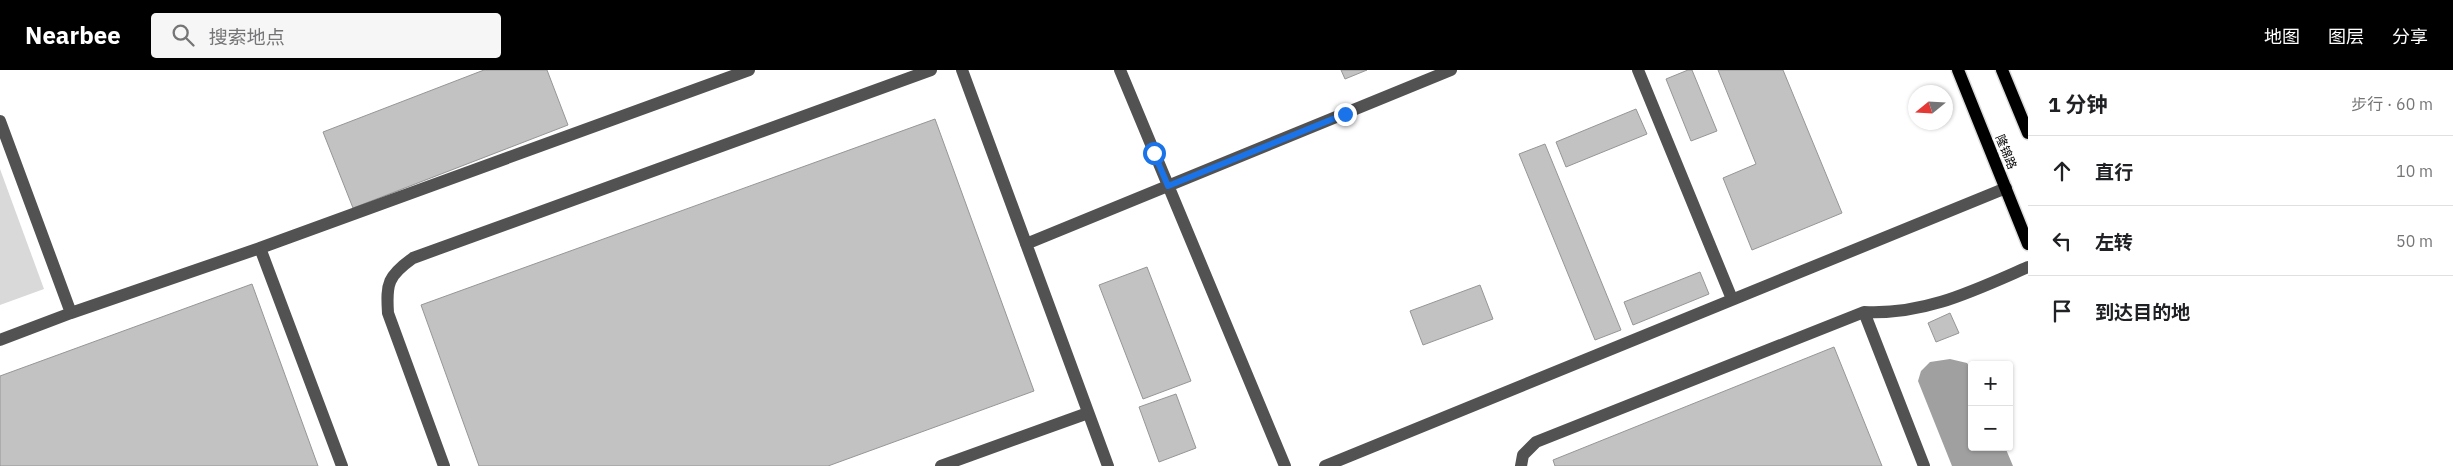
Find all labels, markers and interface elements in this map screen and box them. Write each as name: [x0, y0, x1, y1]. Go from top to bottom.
search box: [151, 13, 501, 58]
text: Nearbee: [25, 19, 121, 51]
icon: search: [169, 21, 197, 49]
text: 搜索地点: [209, 25, 285, 49]
text: 地图: [2264, 25, 2300, 48]
text: 图层: [2328, 25, 2364, 48]
text: 分享: [2392, 25, 2428, 48]
north arrow: [1908, 85, 1953, 130]
text: 1 分钟: [2048, 90, 2108, 118]
text: 步行 · 60 m: [2351, 94, 2433, 114]
route end: [1334, 103, 1357, 126]
street label: 隆锦路: [1993, 132, 2020, 171]
route start: [1143, 142, 1166, 165]
icon: ahead: [2048, 157, 2076, 185]
text: 直行: [2095, 160, 2133, 184]
text: 10 m: [2396, 161, 2433, 181]
icon: left: [2048, 227, 2076, 255]
text: 左转: [2095, 230, 2133, 254]
text: 50 m: [2396, 231, 2433, 251]
icon: arrive: [2048, 297, 2076, 325]
text: 到达目的地: [2095, 300, 2190, 324]
map controls: [1968, 361, 2013, 451]
button: +: [1968, 361, 2013, 406]
button: −: [1968, 406, 2013, 451]

